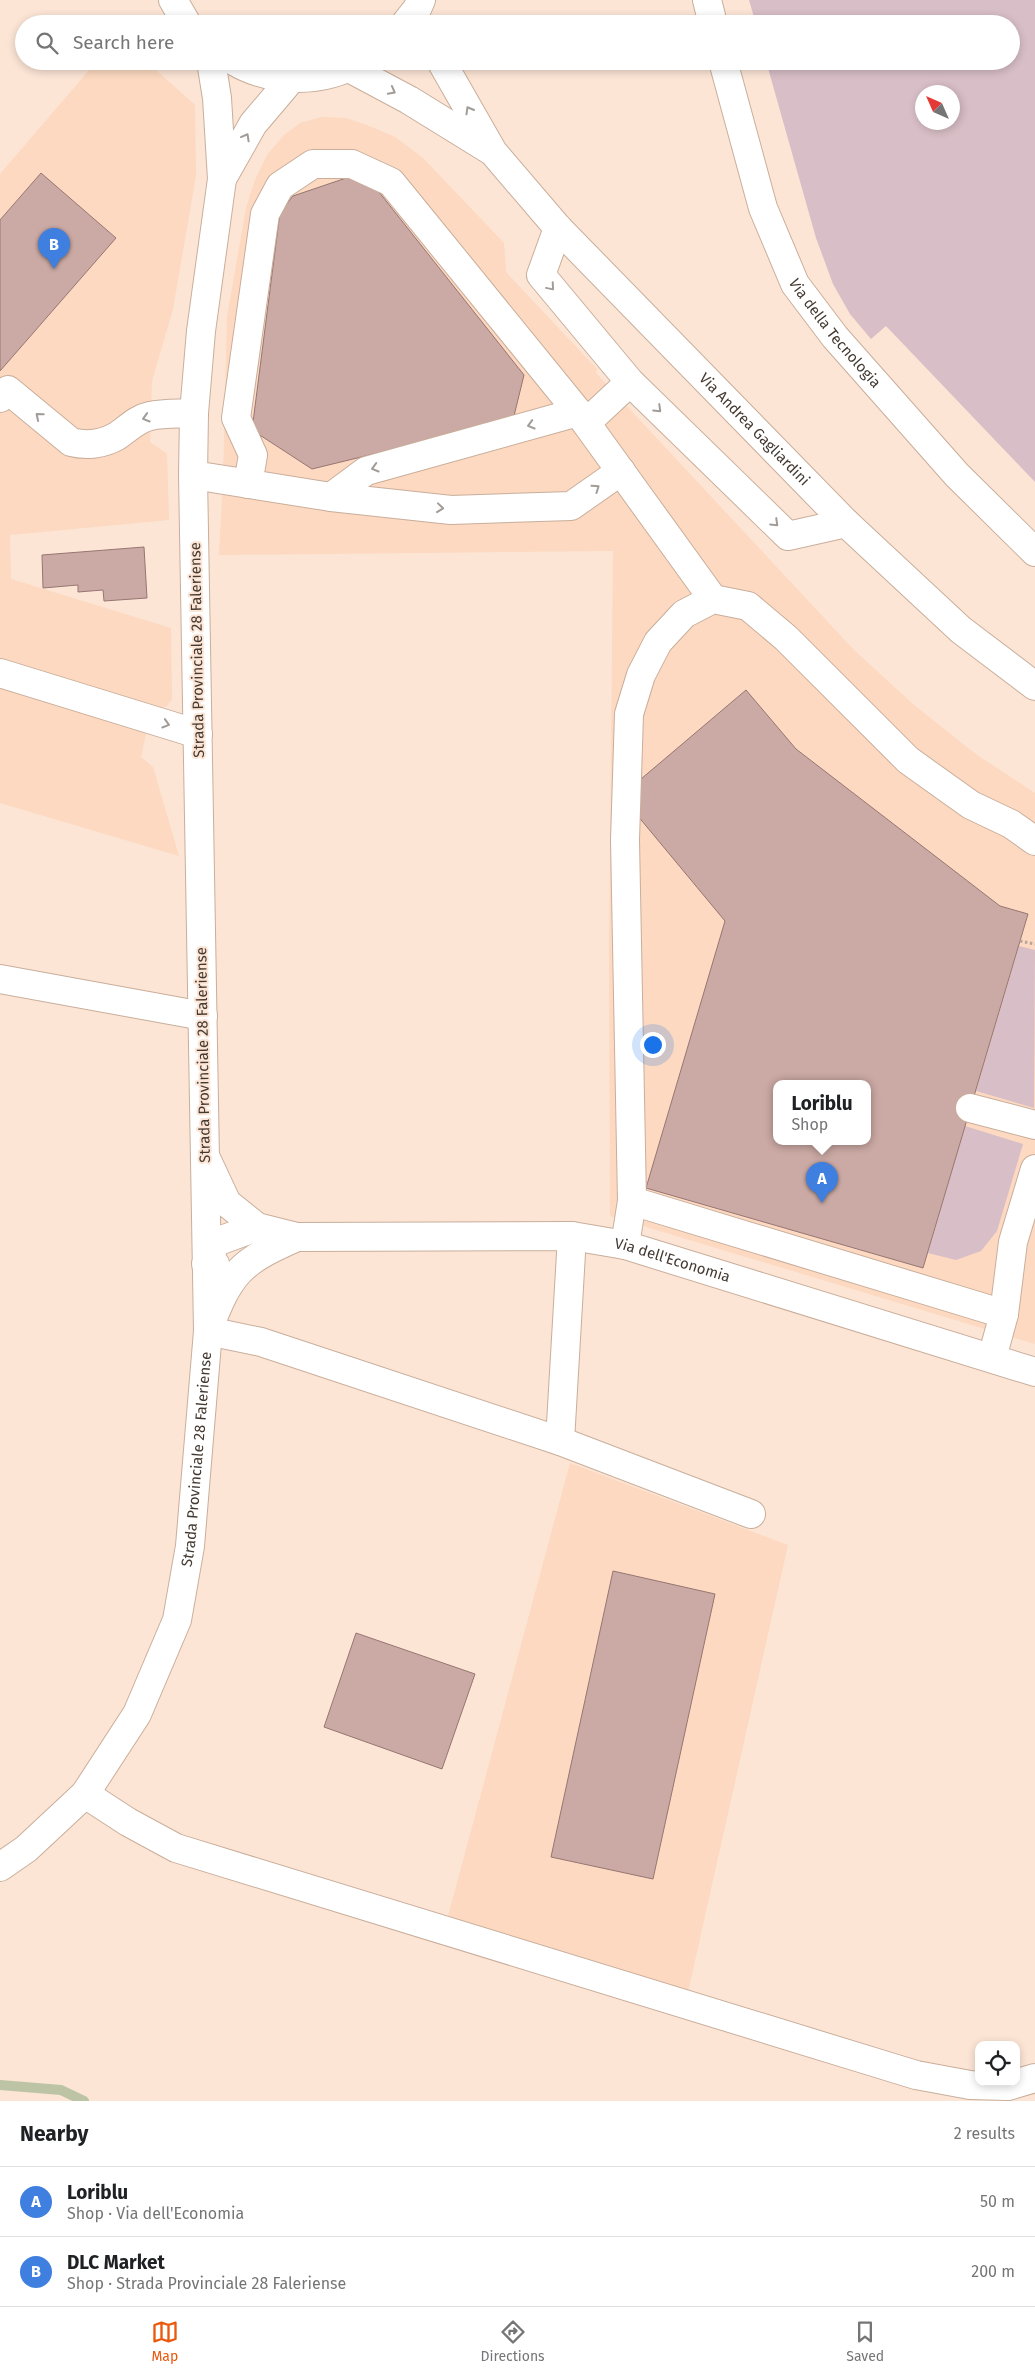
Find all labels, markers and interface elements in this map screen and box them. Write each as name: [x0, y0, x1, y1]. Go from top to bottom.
search box: [15, 15, 1020, 70]
icon: search: [33, 29, 61, 57]
text: Search here: [73, 31, 174, 54]
one-way arrow: [387, 85, 396, 95]
north arrow: [915, 85, 960, 130]
one-way arrow: [465, 107, 475, 116]
one-way arrow: [239, 133, 249, 142]
pin: B: [38, 228, 70, 269]
street label: Via della Tecnologia: [785, 276, 885, 391]
one-way arrow: [546, 282, 555, 291]
street label: Via Andrea Gagliardini: [695, 369, 813, 489]
one-way arrow: [653, 403, 662, 412]
one-way arrow: [36, 413, 45, 421]
one-way arrow: [142, 413, 150, 423]
one-way arrow: [528, 419, 536, 429]
one-way arrow: [370, 462, 379, 473]
one-way arrow: [591, 485, 600, 494]
one-way arrow: [436, 503, 444, 514]
one-way arrow: [769, 517, 778, 526]
street label: Strada Provinciale 28 Faleriense: [186, 542, 208, 758]
one-way arrow: [162, 719, 170, 729]
street label: Strada Provinciale 28 Faleriense: [192, 947, 214, 1163]
your location: [640, 1032, 666, 1058]
popup: [773, 1080, 871, 1145]
text: Loriblu: [791, 1092, 853, 1115]
text: Shop: [791, 1115, 828, 1134]
pin: A: [806, 1162, 838, 1203]
street label: Via dell'Economia: [613, 1234, 732, 1286]
street label: Strada Provinciale 28 Faleriense: [178, 1351, 215, 1568]
map controls: [975, 2041, 1020, 2086]
button: locate: [975, 2041, 1020, 2086]
text: Nearby: [20, 2121, 88, 2147]
text: 2 results: [954, 2124, 1015, 2143]
text: Loriblu: [67, 2181, 128, 2204]
text: A: [31, 2192, 41, 2211]
text: 50 m: [980, 2192, 1015, 2211]
text: Shop · Via dell'Economia: [67, 2204, 244, 2223]
text: DLC Market: [67, 2251, 165, 2274]
text: B: [31, 2262, 41, 2281]
text: 200 m: [971, 2262, 1015, 2281]
text: Shop · Strada Provinciale 28 Faleriense: [67, 2274, 346, 2293]
tab: Map: [151, 2318, 179, 2365]
tab: Directions: [480, 2318, 545, 2365]
tab: Saved: [846, 2318, 884, 2365]

